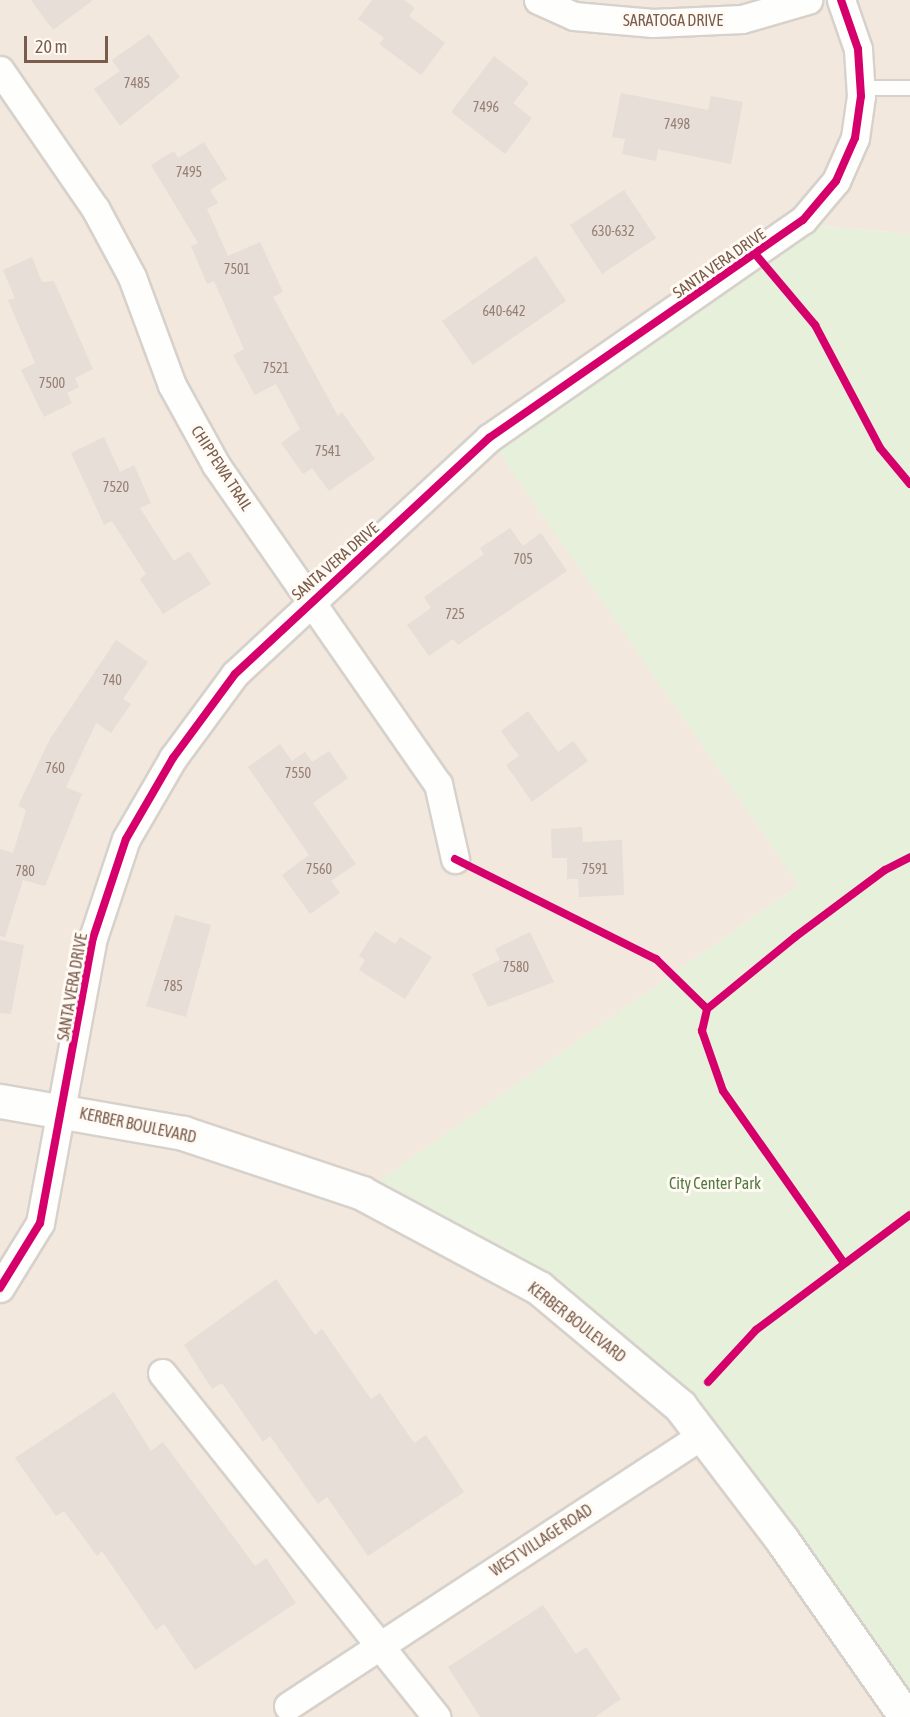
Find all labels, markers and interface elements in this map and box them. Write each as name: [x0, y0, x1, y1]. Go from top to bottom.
street label: SARATOGA DRIVE: [623, 10, 723, 30]
scale bar: [27, 24, 111, 62]
text: 20 m: [35, 36, 67, 57]
house number: 7485: [124, 75, 150, 91]
house number: 7496: [473, 99, 499, 115]
house number: 7498: [664, 116, 690, 132]
house number: 7495: [176, 164, 202, 180]
house number: 630-632: [592, 223, 634, 239]
street label: SANTA VERA DRIVE: [669, 224, 769, 302]
house number: 7501: [224, 261, 250, 277]
house number: 640-642: [483, 303, 525, 319]
house number: 7521: [263, 360, 289, 376]
house number: 7500: [39, 375, 65, 391]
street label: CHIPPEWA TRAIL: [187, 422, 257, 514]
house number: 7541: [315, 443, 341, 459]
house number: 7520: [103, 479, 129, 495]
street label: SANTA VERA DRIVE: [288, 518, 382, 604]
house number: 705: [513, 551, 533, 567]
house number: 725: [445, 606, 465, 622]
house number: 740: [102, 672, 122, 688]
house number: 760: [45, 760, 65, 776]
house number: 7550: [285, 765, 311, 781]
house number: 7560: [306, 861, 332, 877]
house number: 7591: [582, 861, 608, 877]
house number: 780: [15, 863, 35, 879]
street label: SANTA VERA DRIVE: [53, 932, 91, 1042]
house number: 7580: [503, 959, 529, 975]
house number: 785: [163, 978, 183, 994]
street label: KERBER BOULEVARD: [78, 1103, 198, 1147]
park label: City Center Park: [669, 1173, 761, 1193]
street label: KERBER BOULEVARD: [524, 1278, 630, 1366]
street label: WEST VILLAGE ROAD: [486, 1500, 596, 1580]

